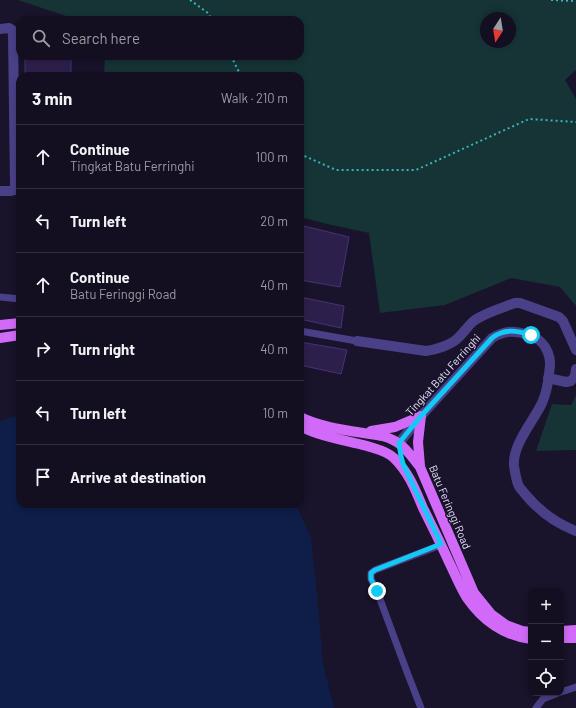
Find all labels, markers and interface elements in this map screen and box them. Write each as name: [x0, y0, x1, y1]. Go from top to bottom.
north arrow: [480, 12, 516, 48]
search box: [16, 16, 304, 60]
icon: search: [30, 27, 52, 49]
text: Search here: [62, 29, 140, 47]
text: 3 min: [32, 88, 72, 108]
text: Walk · 210 m: [221, 90, 288, 106]
text: Continue: [70, 140, 130, 158]
icon: ahead: [32, 146, 54, 168]
text: 100 m: [255, 149, 288, 165]
text: Tingkat Batu Ferringhi: [70, 158, 195, 174]
icon: left: [32, 210, 54, 232]
text: Turn left: [70, 212, 126, 230]
text: 20 m: [260, 213, 288, 229]
text: Continue: [70, 268, 130, 286]
icon: ahead: [32, 274, 54, 296]
text: 40 m: [260, 277, 288, 293]
text: Batu Feringgi Road: [70, 286, 176, 302]
route start: [522, 326, 540, 344]
street label: Tingkat Batu Ferringhi: [403, 331, 483, 418]
icon: right: [32, 338, 54, 360]
text: Turn right: [70, 340, 135, 358]
text: 40 m: [260, 341, 288, 357]
icon: left: [32, 402, 54, 424]
text: Turn left: [70, 404, 126, 422]
text: 10 m: [263, 405, 288, 421]
street label: Batu Feringgi Road: [427, 463, 474, 551]
icon: arrive: [32, 466, 54, 488]
text: Arrive at destination: [70, 468, 206, 486]
route end: [368, 582, 386, 600]
map controls: [528, 588, 564, 696]
button: +: [528, 588, 564, 624]
button: −: [528, 624, 564, 660]
button: locate: [528, 660, 564, 696]

